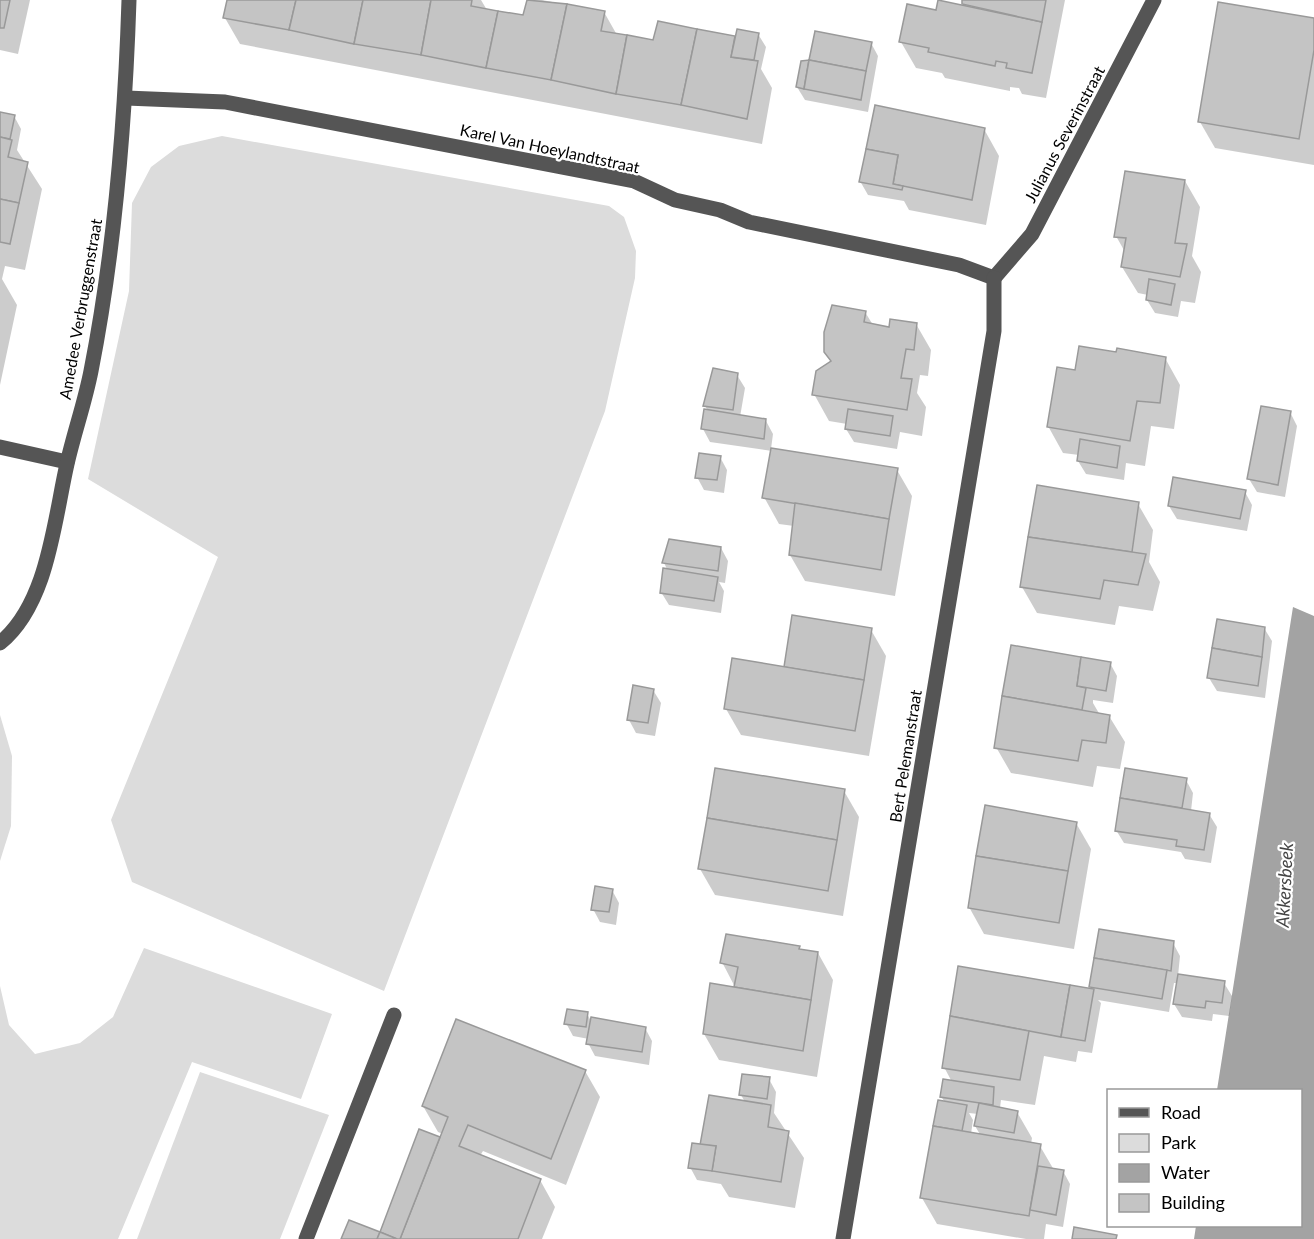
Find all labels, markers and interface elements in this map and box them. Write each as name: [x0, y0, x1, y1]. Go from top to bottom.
street label: Julianus Severinstraat: [1020, 62, 1108, 205]
street label: Karel Van Hoeylandtstraat: [458, 120, 642, 176]
street label: Amedee Verbruggenstraat: [55, 217, 105, 401]
street label: Bert Pelemanstraat: [885, 688, 925, 824]
water label: Akkersbeek: [1271, 841, 1297, 929]
legend: [1107, 1089, 1302, 1227]
text: Road: [1161, 1101, 1201, 1123]
text: Park: [1161, 1131, 1197, 1153]
text: Water: [1161, 1161, 1210, 1183]
text: Building: [1161, 1191, 1225, 1213]

